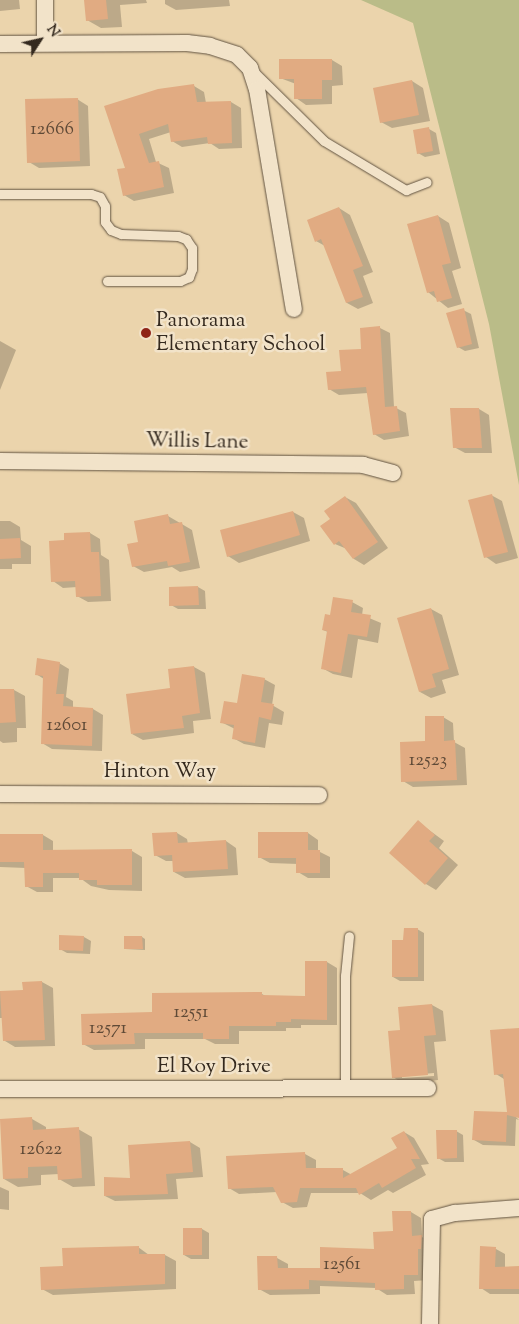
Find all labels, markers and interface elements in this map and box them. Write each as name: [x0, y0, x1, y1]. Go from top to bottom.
north arrow: [15, 15, 65, 65]
text: N: [41, 21, 64, 42]
house number: 12666: [30, 119, 74, 141]
place label: Panorama Elementary School: [156, 308, 325, 358]
marker: Panorama Elementary School: [140, 327, 152, 339]
street label: Willis Lane: [145, 429, 249, 455]
house number: 12601: [46, 715, 88, 737]
house number: 12523: [409, 750, 447, 772]
street label: Hinton Way: [104, 759, 216, 785]
house number: 12551: [174, 1002, 208, 1024]
house number: 12571: [89, 1018, 127, 1040]
street label: El Roy Drive: [157, 1054, 271, 1080]
house number: 12622: [20, 1139, 62, 1161]
house number: 12561: [323, 1254, 361, 1276]

